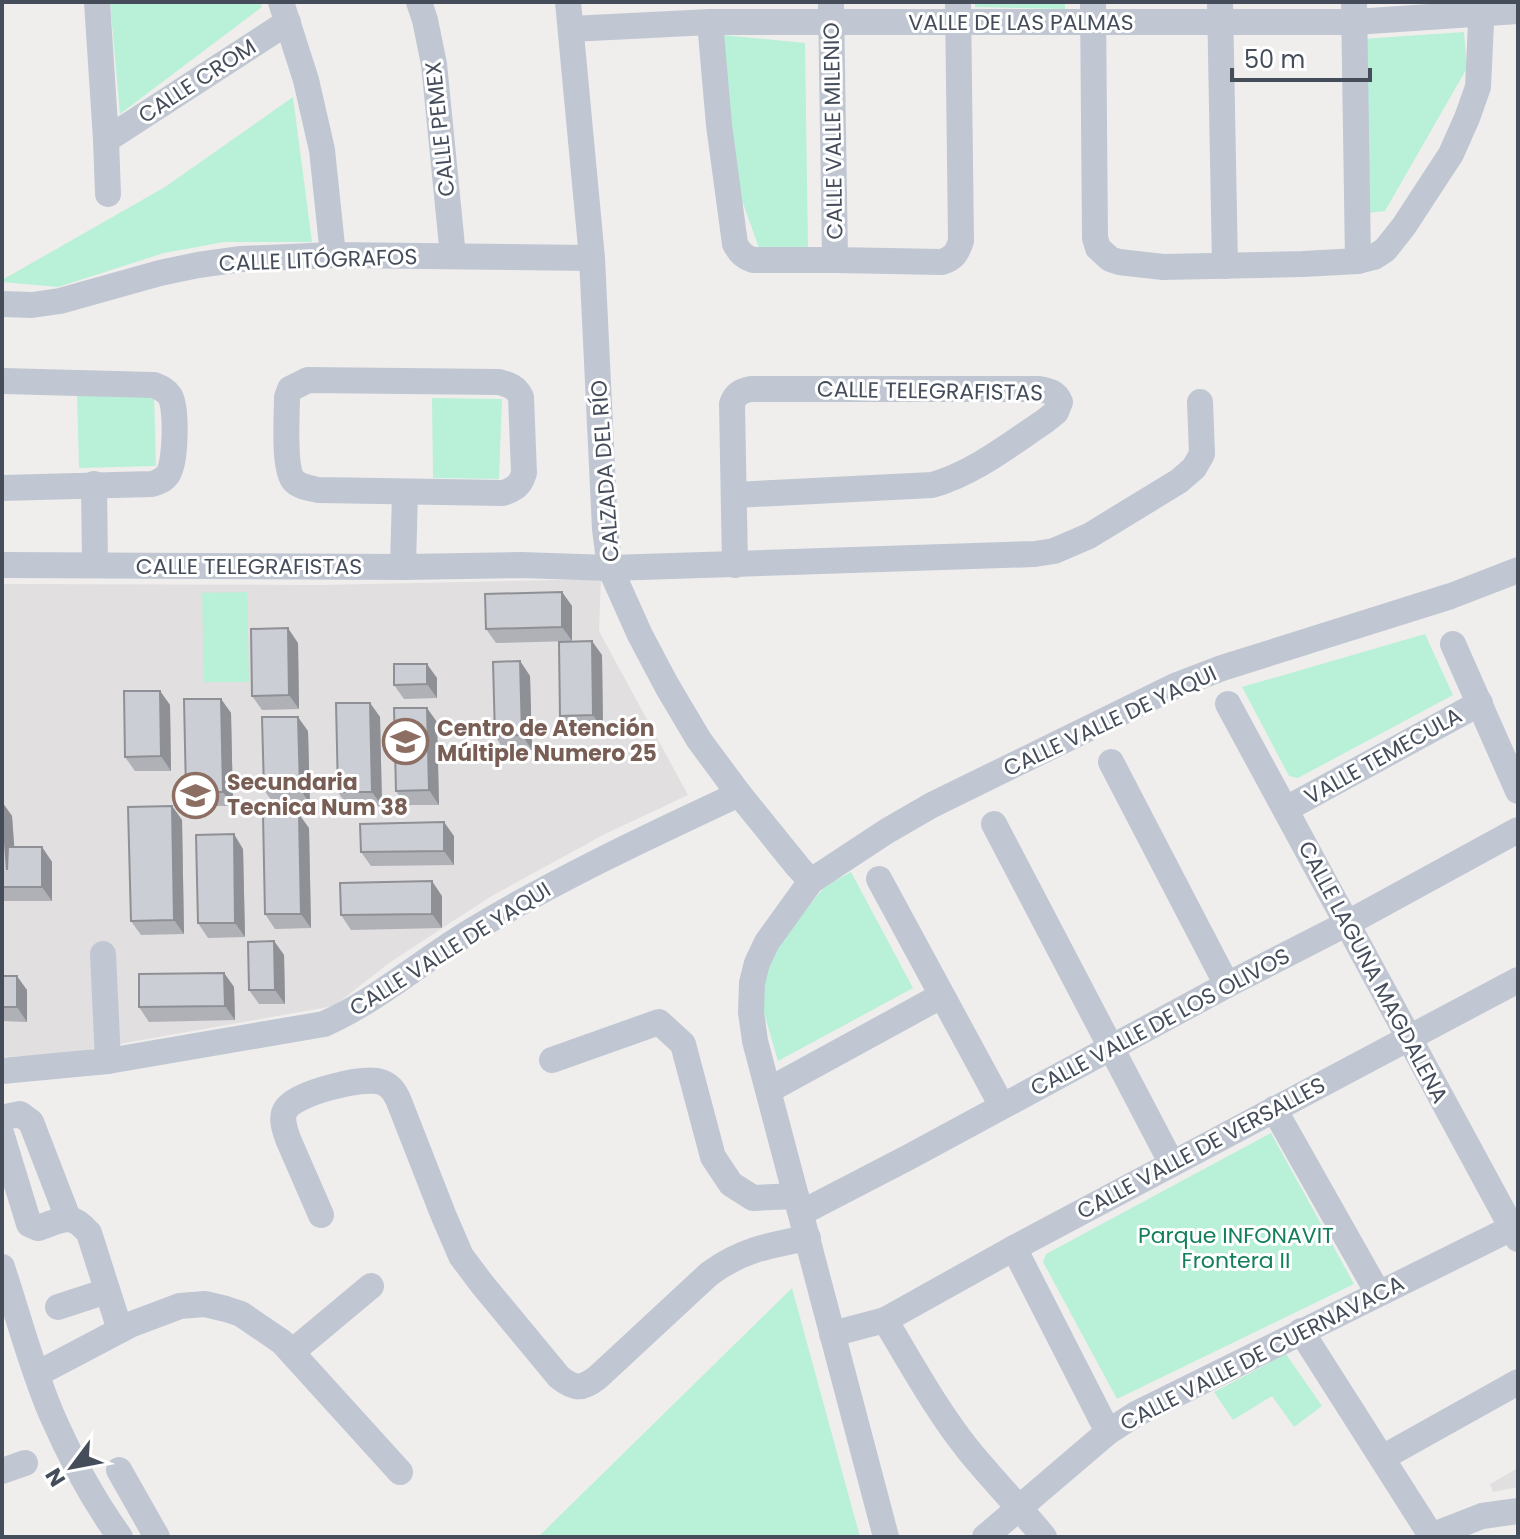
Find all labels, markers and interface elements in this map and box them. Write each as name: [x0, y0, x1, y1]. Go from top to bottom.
street label: VALLE DE LAS PALMAS: [908, 7, 1134, 38]
street label: CALLE VALLE MILENIO: [816, 22, 850, 240]
street label: CALLE CROM: [132, 31, 262, 131]
scale bar: [1232, 32, 1370, 82]
text: 50 m: [1244, 43, 1305, 76]
street label: CALLE PEMEX: [417, 60, 463, 198]
street label: CALLE LITÓGRAFOS: [218, 241, 418, 279]
street label: CALLE TELEGRAFISTAS: [817, 374, 1043, 408]
street label: CALZADA DEL RÍO: [583, 379, 627, 563]
street label: CALLE TELEGRAFISTAS: [136, 551, 362, 582]
street label: CALLE VALLE DE YAQUI: [998, 658, 1222, 784]
street label: VALLE TEMECULA: [1299, 700, 1467, 812]
place label: Centro de Atención Múltiple Numero 25: [437, 713, 657, 769]
school or university icon: Centro de Atención Múltiple Numero 25: [382, 717, 430, 765]
place label: Secundaria Tecnica Num 38: [227, 767, 408, 823]
school or university icon: Secundaria Tecnica Num 38: [172, 771, 220, 819]
street label: CALLE LAGUNA MAGDALENA: [1291, 835, 1455, 1109]
street label: CALLE VALLE DE YAQUI: [343, 874, 557, 1024]
street label: CALLE VALLE DE LOS OLIVOS: [1025, 940, 1295, 1104]
street label: CALLE VALLE DE VERSALLES: [1071, 1069, 1331, 1227]
park label: Parque INFONAVIT Frontera II: [1138, 1220, 1334, 1276]
street label: CALLE VALLE DE CUERNAVACA: [1115, 1268, 1409, 1438]
north arrow: [32, 1427, 112, 1507]
text: N: [38, 1462, 73, 1493]

